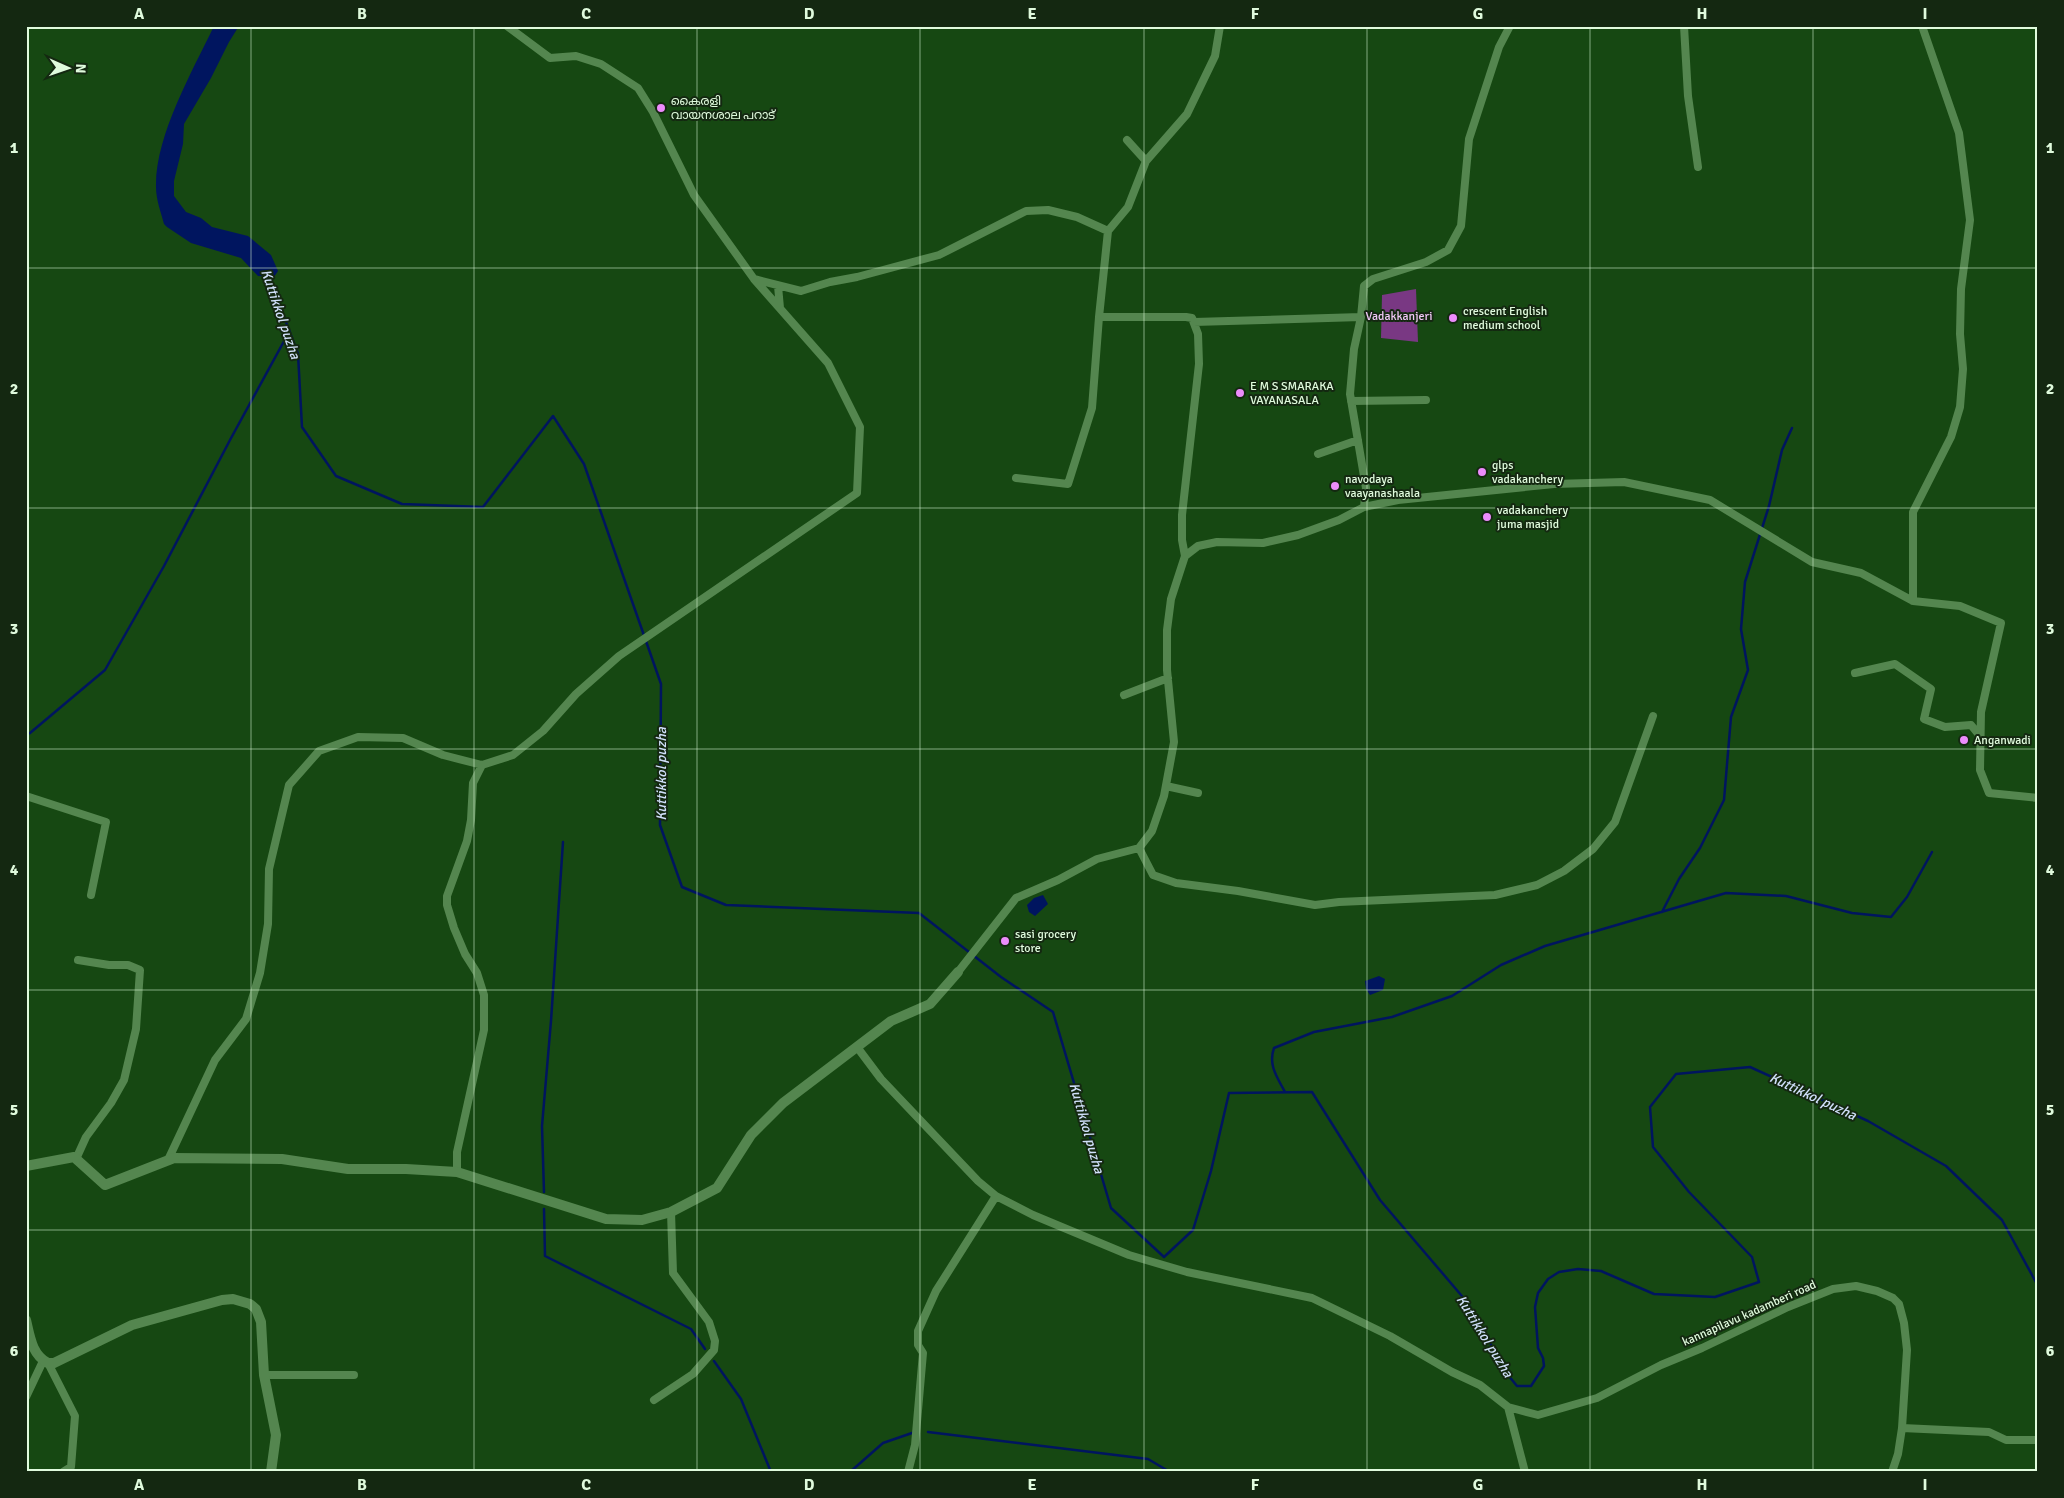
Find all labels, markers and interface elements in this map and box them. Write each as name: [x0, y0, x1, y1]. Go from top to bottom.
text: A: [134, 4, 145, 24]
text: B: [357, 4, 367, 24]
text: C: [581, 4, 591, 24]
text: D: [804, 4, 815, 24]
text: E: [1027, 4, 1037, 24]
text: F: [1251, 4, 1260, 24]
text: G: [1473, 4, 1483, 24]
text: H: [1697, 4, 1707, 24]
text: I: [1922, 4, 1928, 24]
north arrow: [42, 42, 92, 92]
text: N: [72, 63, 89, 74]
place label: കൈരളി വായനശാല പറാട്: [671, 94, 776, 123]
marker: കൈരളി വായനശാല പറാട്: [655, 102, 667, 114]
text: 1: [10, 138, 19, 158]
text: 1: [2046, 138, 2055, 158]
water label: Kuttikkol puzha: [257, 267, 304, 362]
place label: crescent English medium school: [1463, 304, 1547, 333]
park label: Vadakkanjeri: [1366, 309, 1432, 324]
marker: crescent English medium school: [1447, 312, 1459, 324]
text: 2: [10, 379, 18, 399]
place label: E M S SMARAKA VAYANASALA: [1250, 379, 1334, 408]
text: 2: [2046, 379, 2054, 399]
marker: E M S SMARAKA VAYANASALA: [1234, 387, 1246, 399]
place label: glps vadakanchery: [1492, 458, 1563, 487]
marker: glps vadakanchery: [1476, 466, 1488, 478]
place label: navodaya vaayanashaala: [1345, 472, 1420, 501]
marker: navodaya vaayanashaala: [1329, 480, 1341, 492]
place label: vadakanchery juma masjid: [1497, 503, 1568, 532]
marker: vadakanchery juma masjid: [1481, 511, 1493, 523]
text: 3: [10, 619, 18, 639]
text: 3: [2046, 619, 2054, 639]
water label: Kuttikkol puzha: [653, 726, 670, 821]
place label: Anganwadi: [1974, 733, 2031, 748]
marker: Anganwadi: [1958, 734, 1970, 746]
text: 4: [10, 860, 19, 880]
text: 4: [2046, 860, 2055, 880]
place label: sasi grocery store: [1015, 927, 1077, 956]
marker: sasi grocery store: [999, 935, 1011, 947]
water label: Kuttikkol puzha: [1767, 1069, 1860, 1124]
water label: Kuttikkol puzha: [1065, 1081, 1108, 1176]
text: 5: [10, 1100, 18, 1120]
text: 5: [2046, 1100, 2054, 1120]
street label: kannapilavu kadamberi road: [1680, 1277, 1818, 1350]
water label: Kuttikkol puzha: [1453, 1292, 1517, 1381]
text: 6: [10, 1341, 19, 1361]
text: 6: [2046, 1341, 2055, 1361]
text: A: [134, 1475, 145, 1495]
text: B: [357, 1475, 367, 1495]
text: C: [581, 1475, 591, 1495]
text: D: [804, 1475, 815, 1495]
text: E: [1027, 1475, 1037, 1495]
text: F: [1251, 1475, 1260, 1495]
text: G: [1473, 1475, 1483, 1495]
text: H: [1697, 1475, 1707, 1495]
text: I: [1922, 1475, 1928, 1495]

